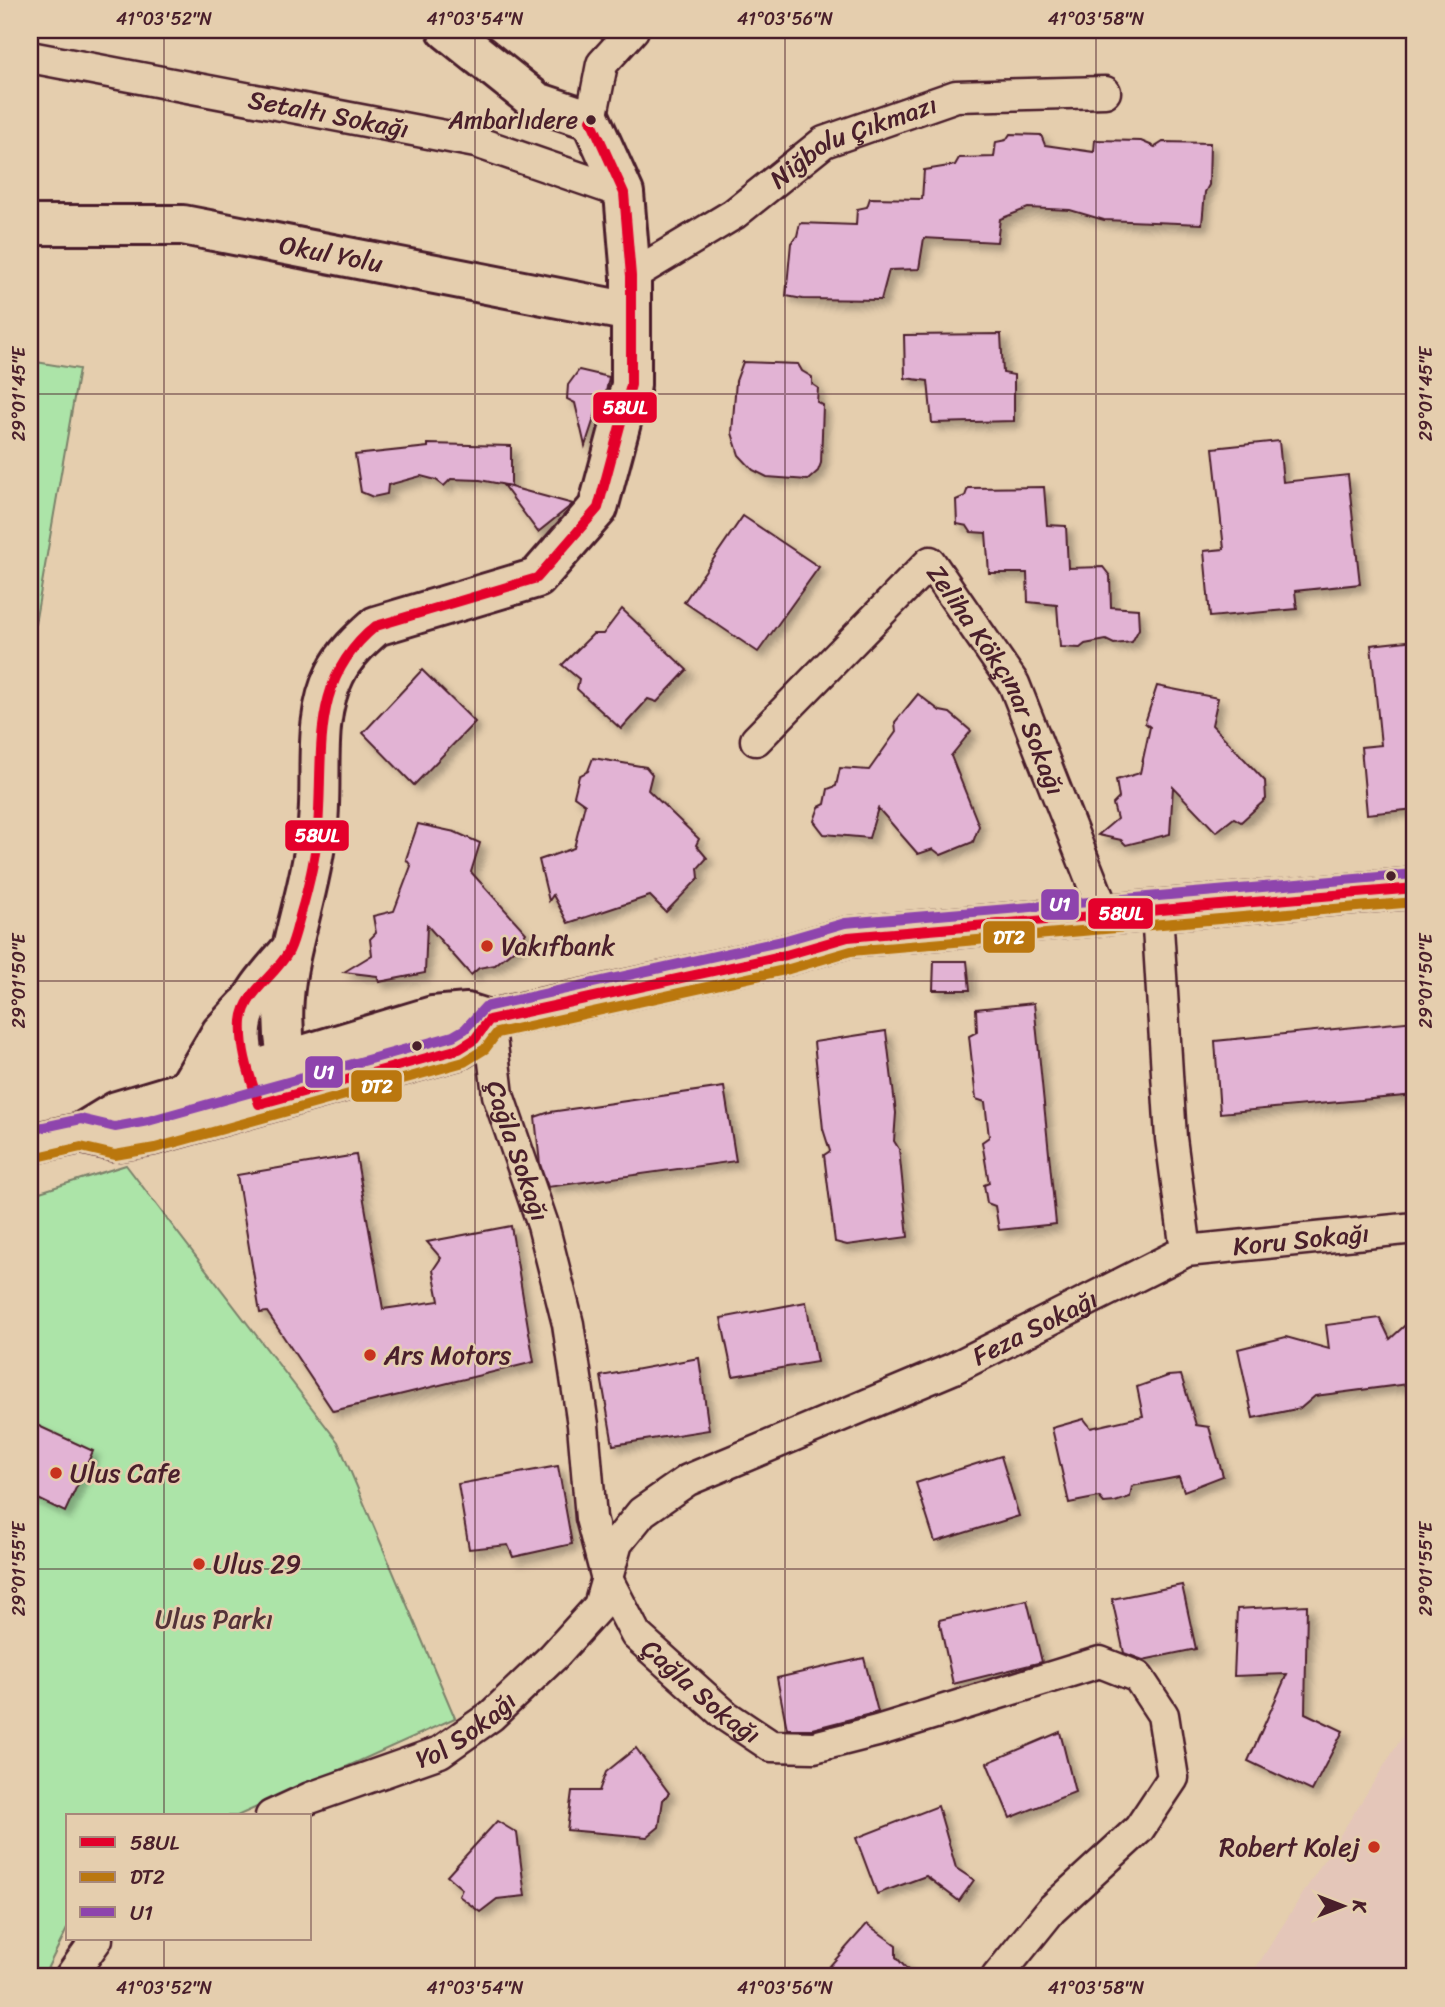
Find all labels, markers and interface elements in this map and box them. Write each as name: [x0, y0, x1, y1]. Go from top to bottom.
text: 41°03'52"N: [116, 3, 212, 35]
text: 41°03'54"N: [427, 3, 524, 35]
text: 41°03'56"N: [737, 3, 833, 35]
text: 41°03'58"N: [1048, 3, 1145, 35]
street label: Setaltı Sokağı: [244, 76, 413, 152]
street label: Niğbolu Çıkmazı: [759, 81, 943, 201]
place label: Ambarlıdere: [447, 99, 578, 141]
marker: Ambarlıdere: [584, 113, 598, 127]
street label: Okul Yolu: [275, 221, 387, 286]
text: 29°01'45"E: [3, 346, 35, 441]
text: 29°01'45"E: [1410, 346, 1442, 441]
line badge: 58UL: [592, 391, 658, 424]
text: 58UL: [603, 391, 648, 424]
street label: Zeliha Kökçınar Sokağı: [915, 554, 1079, 802]
line badge: 58UL: [284, 819, 350, 852]
text: 58UL: [295, 819, 340, 852]
unlabelled marker: [1384, 869, 1398, 883]
line badge: U1: [1040, 888, 1080, 921]
text: U1: [1050, 888, 1070, 921]
line badge: 58UL: [1087, 897, 1154, 930]
text: 58UL: [1099, 897, 1144, 930]
line badge: DT2: [982, 920, 1036, 954]
text: DT2: [993, 921, 1025, 954]
place label: Vakıfbank: [501, 923, 615, 969]
text: 29°01'50"E: [3, 933, 35, 1028]
text: 29°01'50"E: [1410, 933, 1442, 1028]
marker: Vakıfbank: [479, 938, 495, 954]
unlabelled marker: [410, 1039, 424, 1053]
line badge: U1: [304, 1055, 344, 1089]
text: U1: [314, 1056, 334, 1089]
line badge: DT2: [350, 1069, 403, 1103]
text: DT2: [361, 1070, 393, 1103]
street label: Çağla Sokağı: [474, 1079, 563, 1228]
street label: Koru Sokağı: [1231, 1210, 1371, 1269]
street label: Feza Sokağı: [964, 1276, 1106, 1378]
place label: Ars Motors: [383, 1332, 511, 1378]
marker: Ars Motors: [362, 1347, 378, 1363]
place label: Ulus Cafe: [70, 1450, 181, 1496]
marker: Ulus Cafe: [48, 1465, 64, 1481]
text: 29°01'55"E: [3, 1521, 35, 1616]
text: 29°01'55"E: [1410, 1521, 1442, 1616]
place label: Ulus 29: [213, 1541, 301, 1587]
marker: Ulus 29: [191, 1556, 207, 1572]
park label: Ulus Parkı: [155, 1596, 273, 1642]
street label: Çağla Sokağı: [630, 1627, 771, 1756]
street label: Yol Sokağı: [409, 1680, 528, 1782]
legend: [66, 1814, 312, 1940]
text: 58UL: [130, 1824, 179, 1862]
place label: Robert Kolej: [1219, 1824, 1361, 1870]
marker: Robert Kolej: [1366, 1839, 1382, 1855]
text: DT2: [130, 1858, 165, 1896]
north arrow: [1308, 1870, 1378, 1940]
text: U1: [130, 1894, 153, 1932]
text: K: [1343, 1899, 1376, 1913]
text: 41°03'52"N: [116, 1972, 212, 2004]
text: 41°03'54"N: [427, 1972, 524, 2004]
text: 41°03'56"N: [737, 1972, 833, 2004]
text: 41°03'58"N: [1048, 1972, 1145, 2004]

